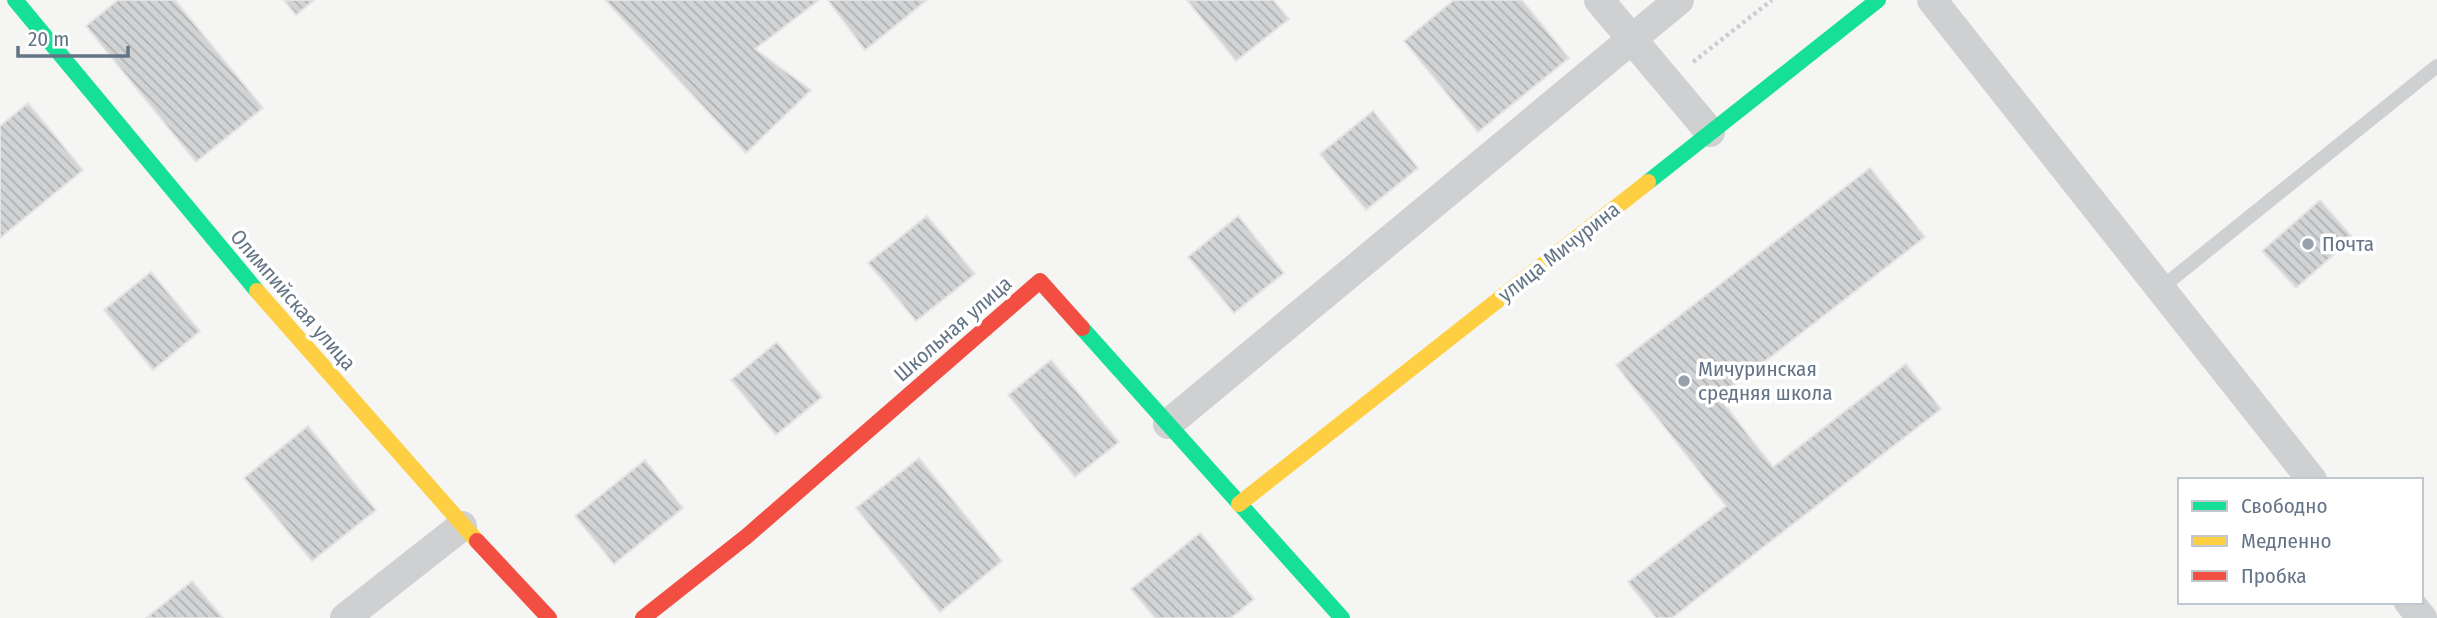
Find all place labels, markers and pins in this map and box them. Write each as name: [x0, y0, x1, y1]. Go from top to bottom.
place label: Почта: [2322, 231, 2374, 257]
marker: Почта: [2300, 236, 2316, 252]
place label: Мичуринская средняя школа: [1698, 356, 1832, 406]
marker: Мичуринская средняя школа: [1676, 373, 1692, 389]

